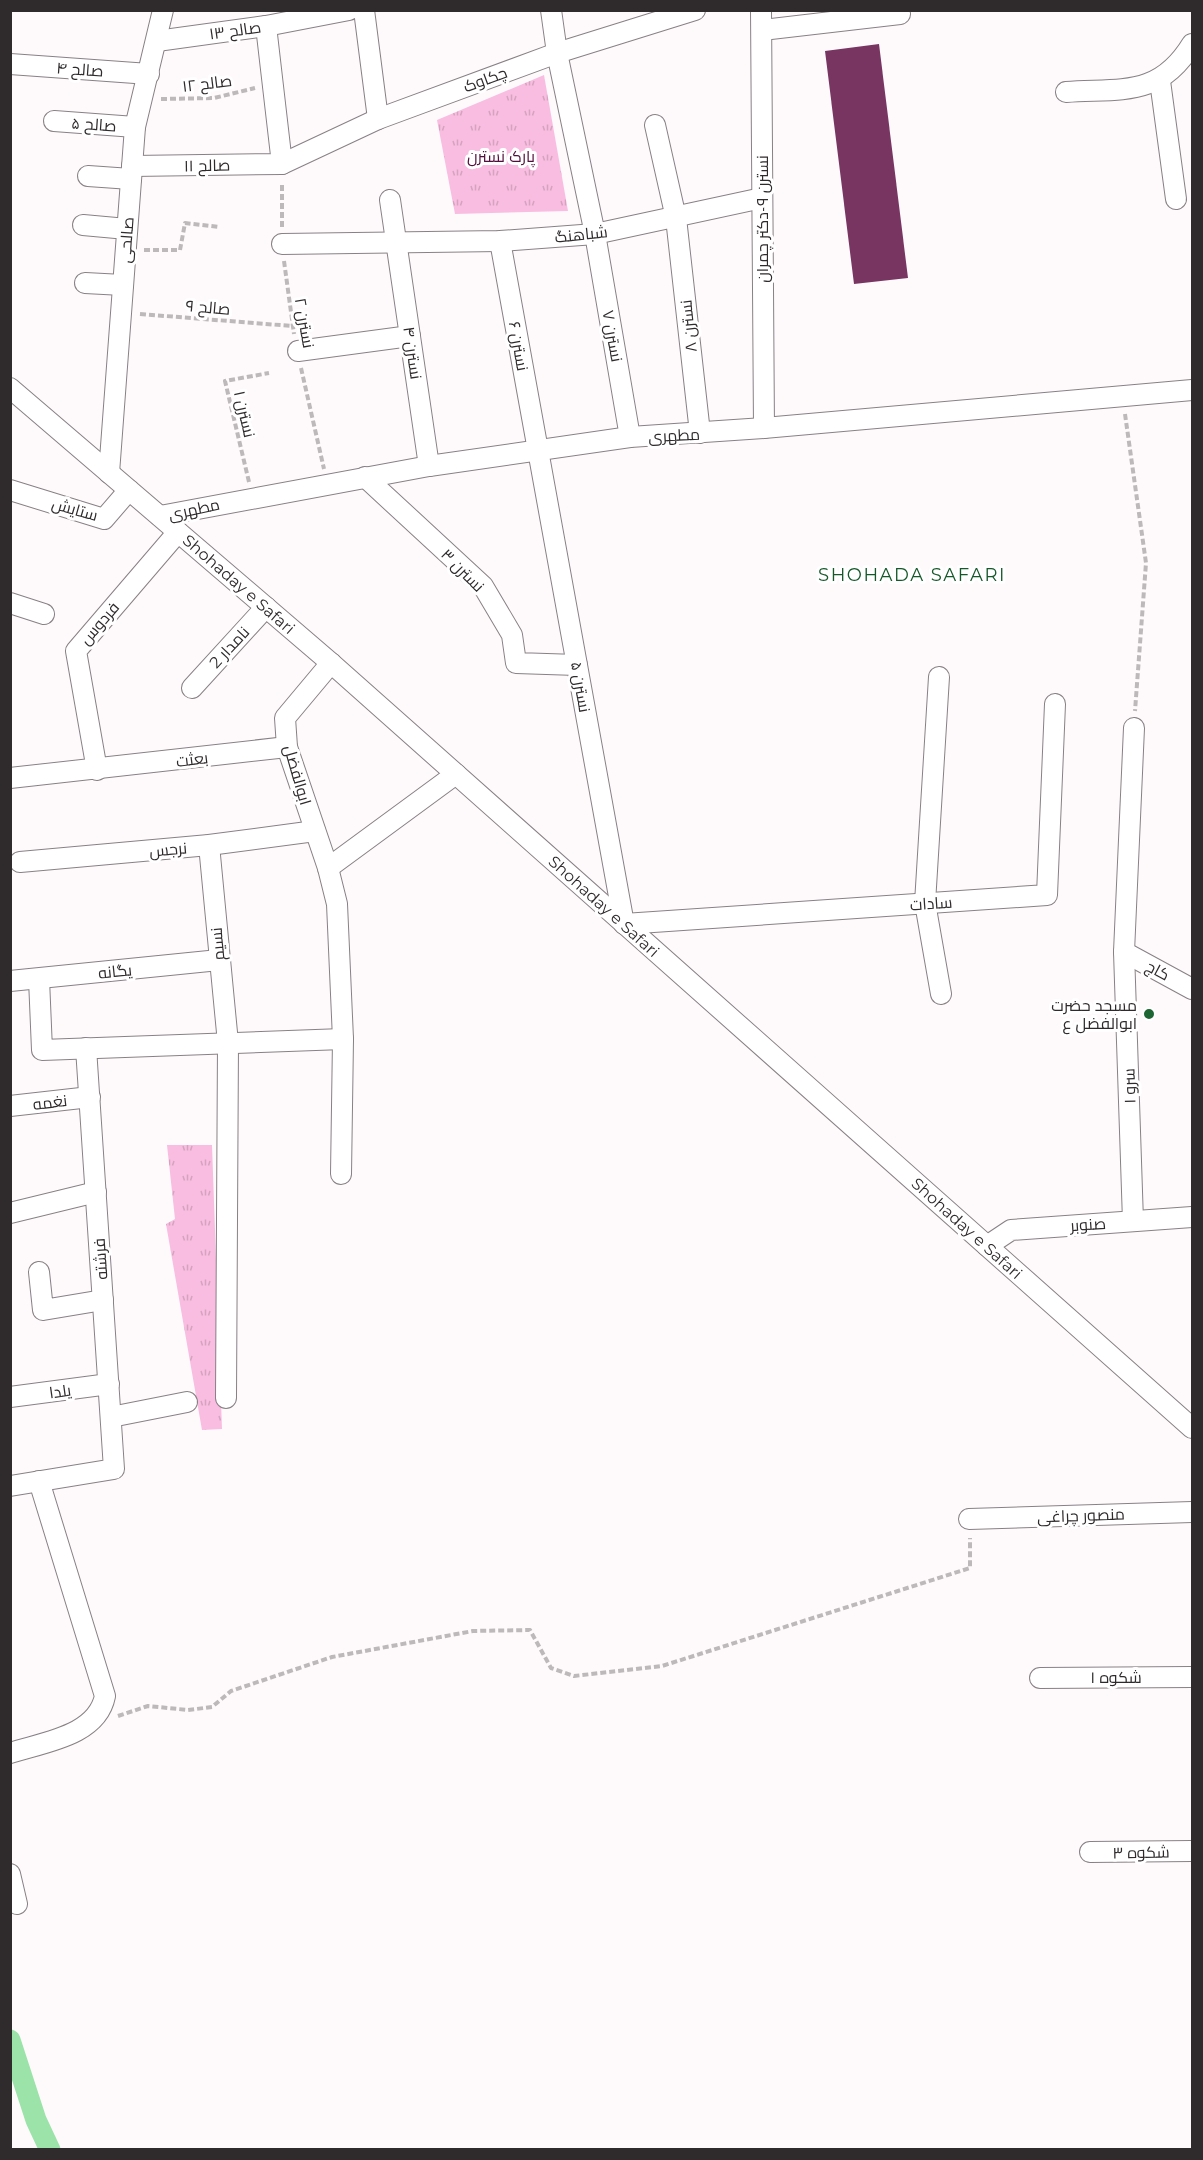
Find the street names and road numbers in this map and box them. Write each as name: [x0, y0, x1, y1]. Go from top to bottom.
street label: صالح ۱۳: [208, 17, 263, 46]
street label: صالح ۴: [56, 58, 104, 83]
street label: چکاوک: [461, 63, 510, 98]
street label: صالح ۱۲: [181, 71, 233, 98]
street label: صالح ۵: [71, 113, 117, 138]
street label: نسترن ۹-دکتر چمران: [753, 155, 774, 283]
street label: صالح ۱۱: [184, 156, 230, 177]
street label: صالحی: [115, 216, 139, 264]
street label: شباهنگ: [554, 222, 608, 247]
street label: صالح ۹: [185, 296, 231, 321]
street label: نسترن ۲: [290, 296, 318, 350]
street label: نسترن ۸: [676, 299, 702, 353]
street label: نسترن ۷: [598, 309, 626, 364]
street label: نسترن ۶: [504, 320, 532, 373]
street label: نسترن ۴: [398, 325, 426, 381]
street label: نسترن ۱: [229, 389, 259, 440]
street label: مطهری: [648, 425, 701, 447]
street label: ستایش: [49, 494, 100, 526]
street label: مطهری: [167, 495, 222, 525]
street label: Shohaday e Safari: [179, 531, 299, 638]
street label: نسترن ۳: [436, 545, 488, 597]
street label: فردوس: [76, 598, 124, 649]
street label: نامدار 2: [205, 623, 253, 672]
street label: نسترن ۵: [566, 660, 594, 714]
street label: ابوالفضل: [279, 743, 315, 808]
street label: بعثت: [175, 748, 209, 771]
street label: نرجس: [148, 838, 188, 862]
street label: Shohaday e Safari: [544, 852, 663, 961]
street label: سادات: [909, 893, 953, 914]
street label: نسیم: [207, 926, 230, 961]
street label: کاج: [1142, 956, 1173, 986]
street label: یگانه: [97, 960, 134, 983]
street label: سرو ۱: [1119, 1068, 1140, 1104]
street label: نغمه: [32, 1091, 68, 1114]
street label: Shohaday e Safari: [907, 1174, 1026, 1283]
street label: صنوبر: [1068, 1214, 1107, 1235]
street label: فرشته: [90, 1238, 111, 1280]
street label: یلدا: [48, 1380, 73, 1402]
street label: منصور چراغی: [1037, 1504, 1125, 1529]
street label: شکوه ۱: [1090, 1668, 1142, 1687]
street label: شکوه ۳: [1112, 1843, 1170, 1862]

